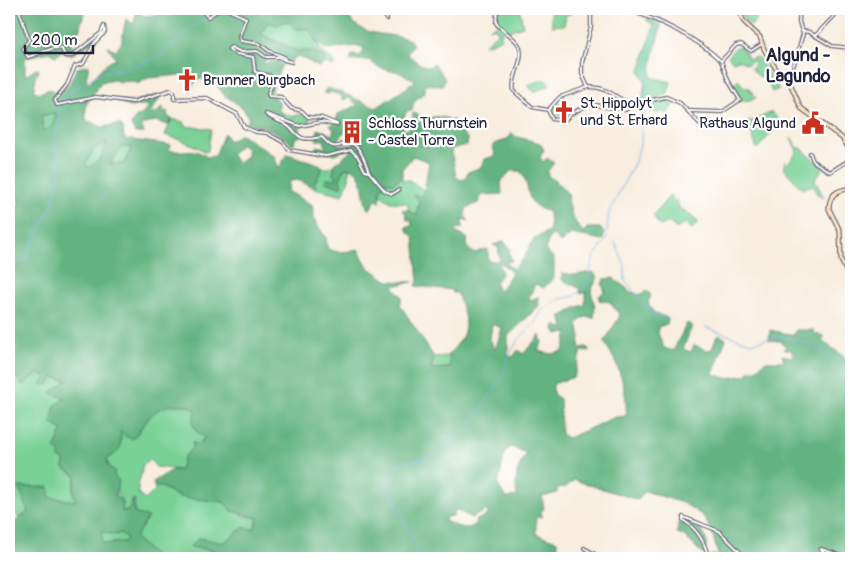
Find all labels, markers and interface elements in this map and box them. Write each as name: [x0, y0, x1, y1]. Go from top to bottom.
scale bar: [25, 22, 92, 54]
text: 200 m: [32, 31, 77, 50]
district label: Algund - Lagundo: [766, 44, 831, 88]
church icon: Brunner Burgbach: [174, 67, 200, 93]
place label: Brunner Burgbach: [203, 71, 315, 90]
place label: St. Hippolyt und St. Erhard: [580, 94, 668, 130]
church icon: St. Hippolyt und St. Erhard: [551, 99, 577, 125]
public building icon: Rathaus Algund: [800, 110, 826, 136]
place label: Schloss Thurnstein - Castel Torre: [368, 114, 487, 150]
place label: Rathaus Algund: [699, 114, 796, 133]
building icon: Schloss Thurnstein - Castel Torre: [339, 119, 365, 145]

